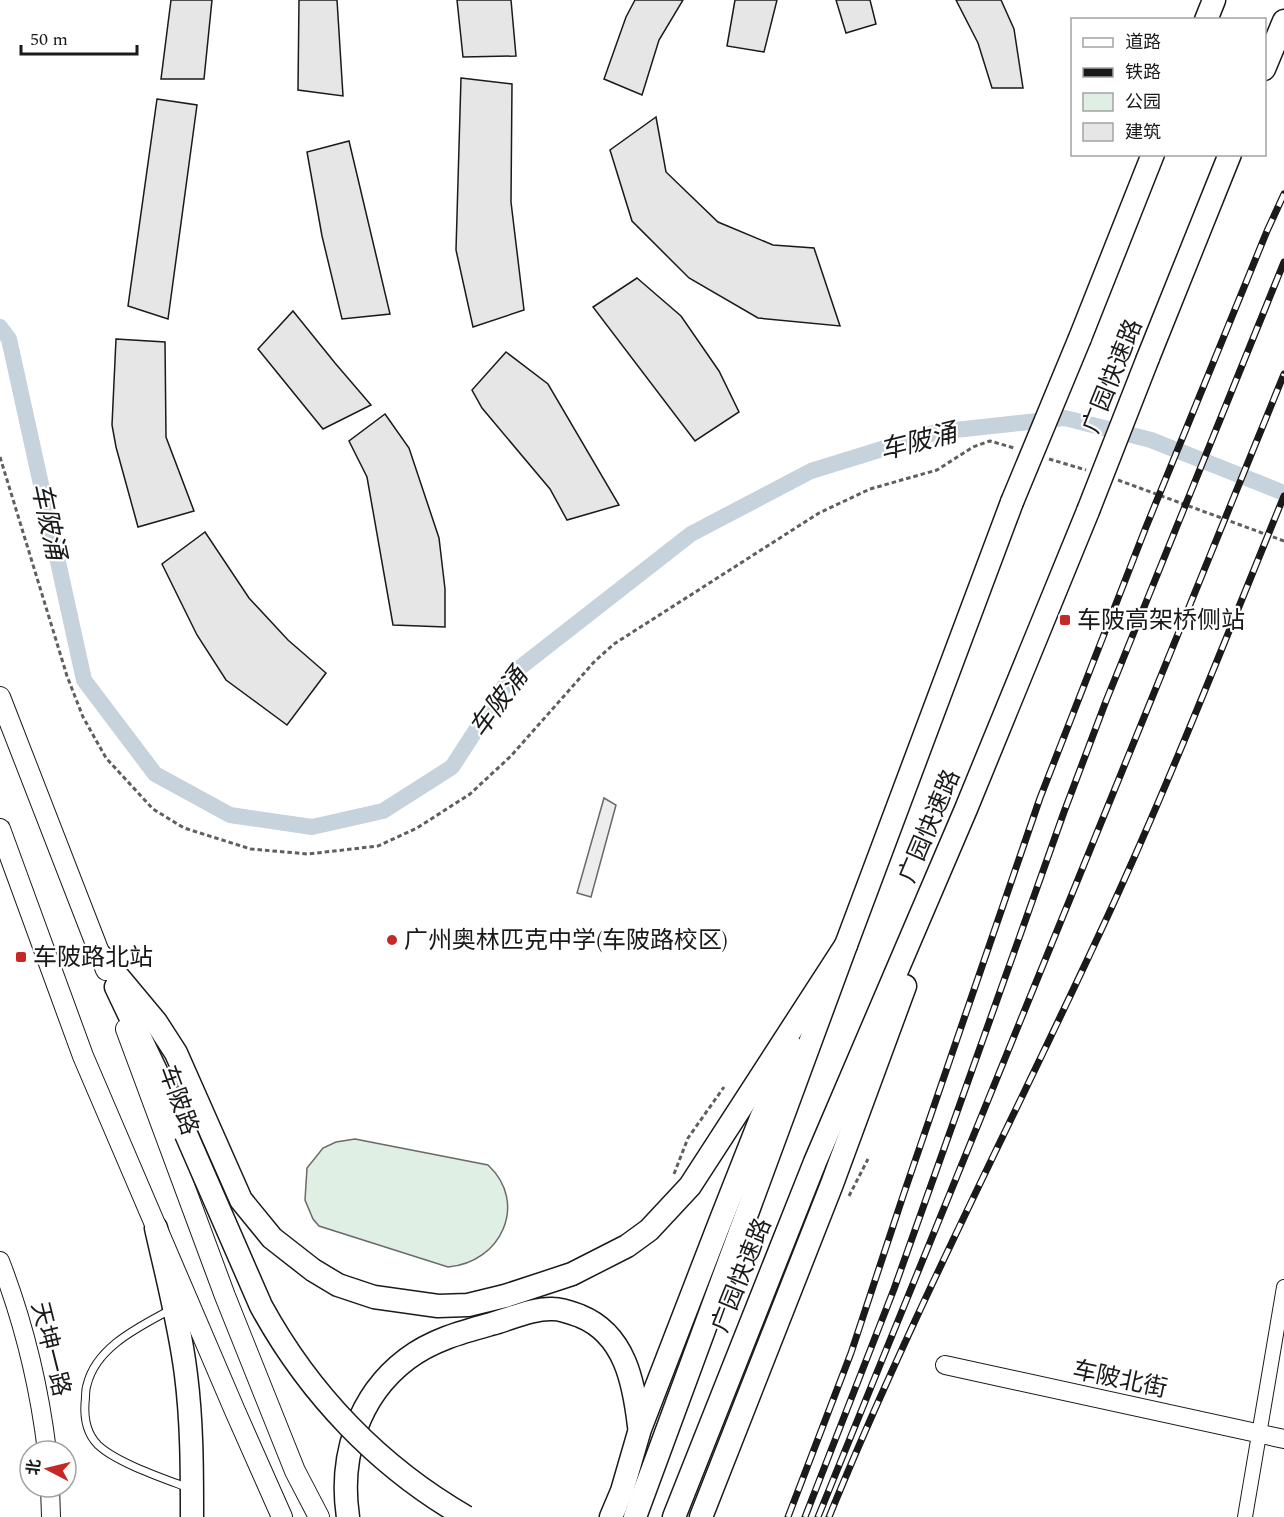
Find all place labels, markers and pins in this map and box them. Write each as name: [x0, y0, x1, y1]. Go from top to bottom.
place label: 车陂高架桥侧站: [1077, 603, 1245, 639]
marker: 车陂高架桥侧站: [1058, 613, 1072, 627]
place label: 广州奥林匹克中学(车陂路校区): [404, 923, 728, 959]
marker: 广州奥林匹克中学(车陂路校区): [385, 933, 399, 947]
place label: 车陂路北站: [33, 940, 153, 976]
marker: 车陂路北站: [14, 950, 28, 964]

